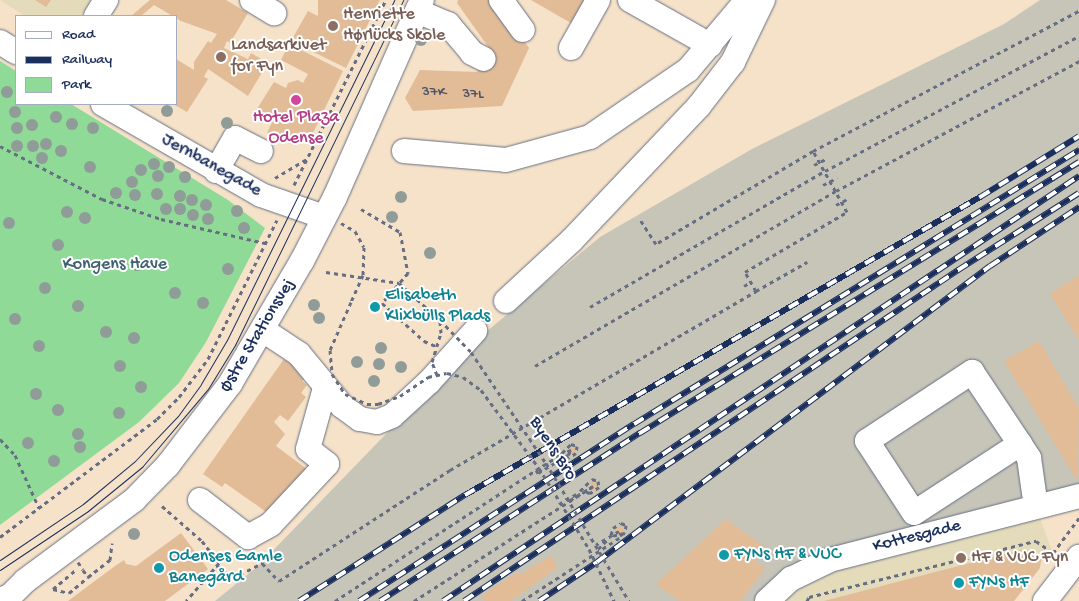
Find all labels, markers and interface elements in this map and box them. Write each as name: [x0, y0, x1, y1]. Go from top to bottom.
place label: Henriette Hørlücks Skole: [343, 5, 445, 48]
legend: [15, 15, 178, 105]
marker: Henriette Hørlücks Skole: [327, 20, 339, 32]
text: Road: [62, 26, 95, 44]
place label: Landsarkivet for Fyn: [231, 36, 326, 78]
text: Railway: [62, 51, 112, 69]
marker: Landsarkivet for Fyn: [215, 51, 227, 63]
text: Park: [62, 76, 91, 94]
house number: 37K: [422, 84, 446, 102]
house number: 37L: [462, 86, 484, 104]
marker: Hotel Plaza Odense: [290, 94, 302, 106]
place label: Hotel Plaza Odense: [253, 108, 339, 150]
street label: Jernbanegade: [157, 130, 265, 202]
park label: Kongens Have: [63, 254, 167, 276]
street label: Østre Stationsvej: [216, 275, 300, 397]
place label: Elisabeth Klixbülls Plads: [385, 286, 490, 328]
marker: Elisabeth Klixbülls Plads: [369, 301, 381, 313]
street label: Byens Bro: [523, 413, 581, 485]
street label: Kottesgade: [871, 516, 963, 558]
place label: FYNs HF & VUC: [734, 544, 841, 566]
place label: Odenses Gamle Banegård: [169, 547, 282, 590]
place label: HF & VUC Fyn: [971, 547, 1068, 569]
marker: FYNs HF & VUC: [718, 549, 730, 561]
marker: HF & VUC Fyn: [955, 552, 967, 564]
marker: Odenses Gamle Banegård: [153, 562, 165, 574]
place label: FYNs HF: [969, 572, 1029, 594]
marker: FYNs HF: [953, 577, 965, 589]

